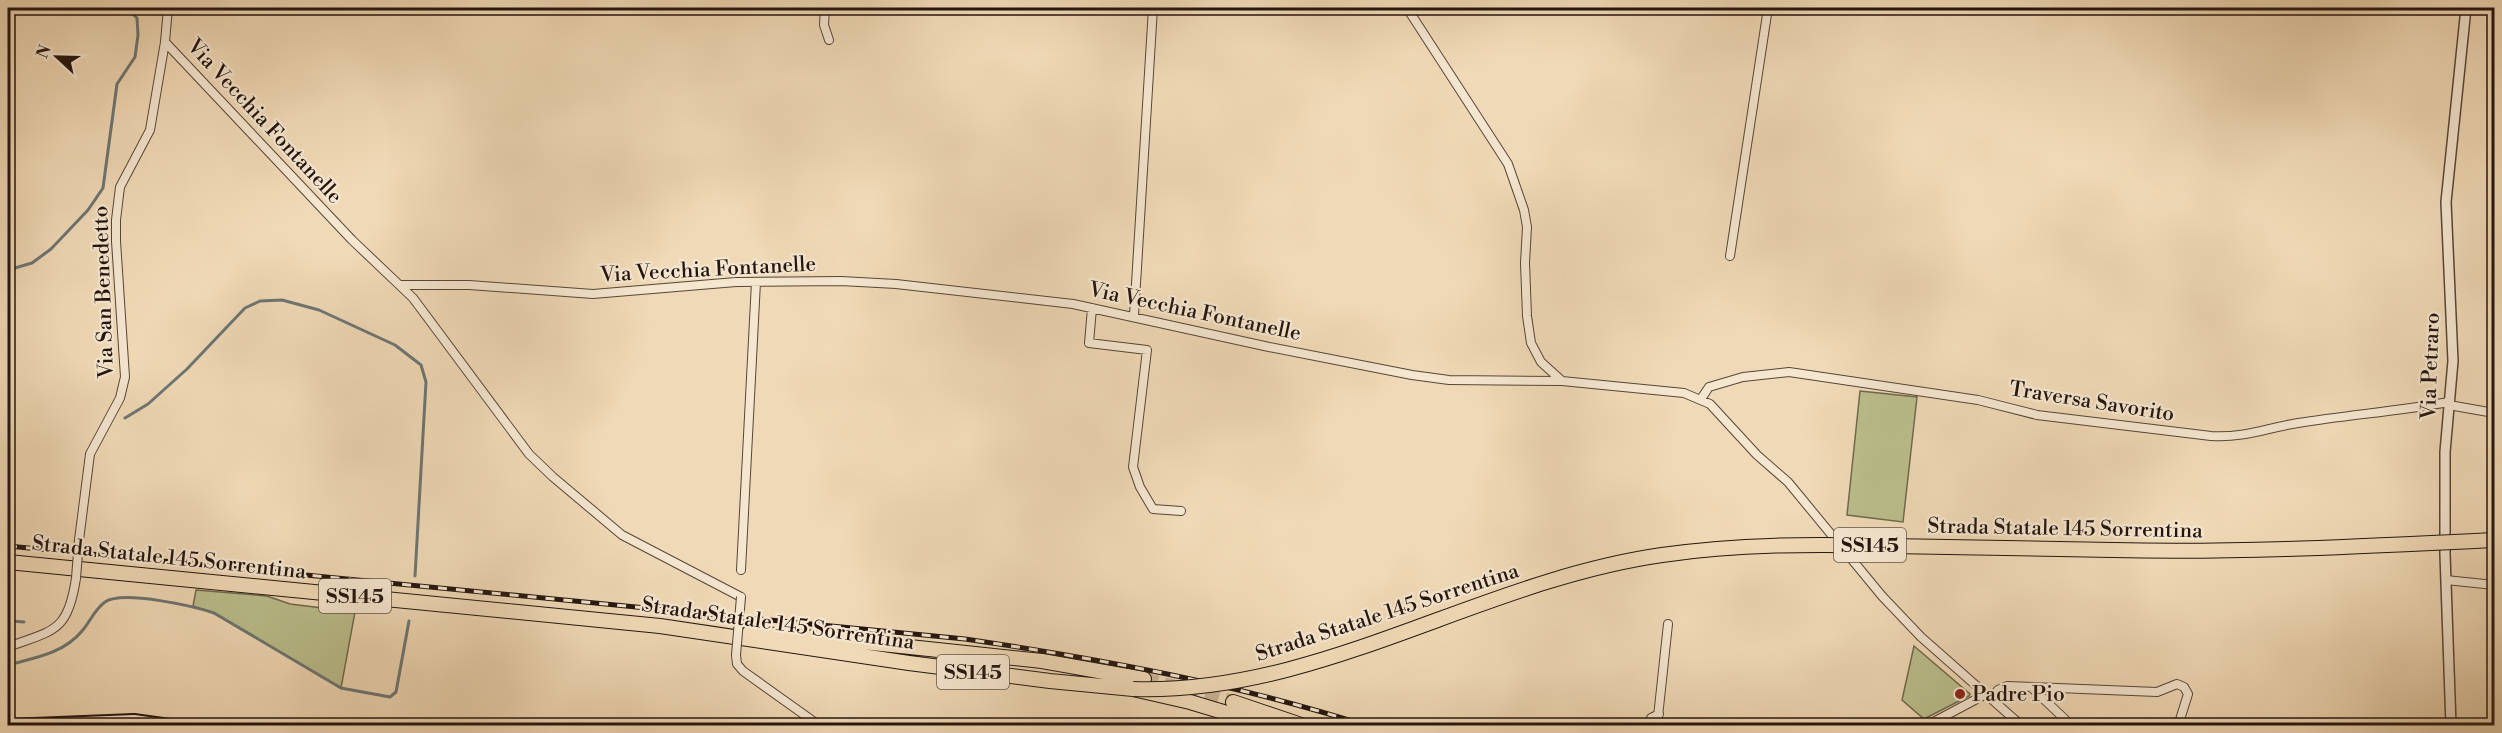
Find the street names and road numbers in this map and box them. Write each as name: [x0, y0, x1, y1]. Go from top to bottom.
street label: Via Vecchia Fontanelle: [180, 33, 347, 210]
street label: Via San Benedetto: [88, 205, 120, 380]
street label: Via Vecchia Fontanelle: [598, 251, 817, 289]
street label: Via Vecchia Fontanelle: [1085, 277, 1303, 347]
street label: Via Petraro: [2416, 312, 2446, 421]
street label: Traversa Savorito: [2007, 376, 2176, 428]
street label: Strada Statale 145 Sorrentina: [1927, 514, 2203, 544]
road number: SS145: [1834, 528, 1906, 562]
street label: Strada Statale 145 Sorrentina: [31, 531, 308, 585]
street label: Strada Statale 145 Sorrentina: [1252, 558, 1523, 668]
road number: SS145: [319, 579, 391, 613]
street label: Strada Statale 145 Sorrentina: [640, 592, 916, 656]
road number: SS145: [937, 655, 1009, 689]

